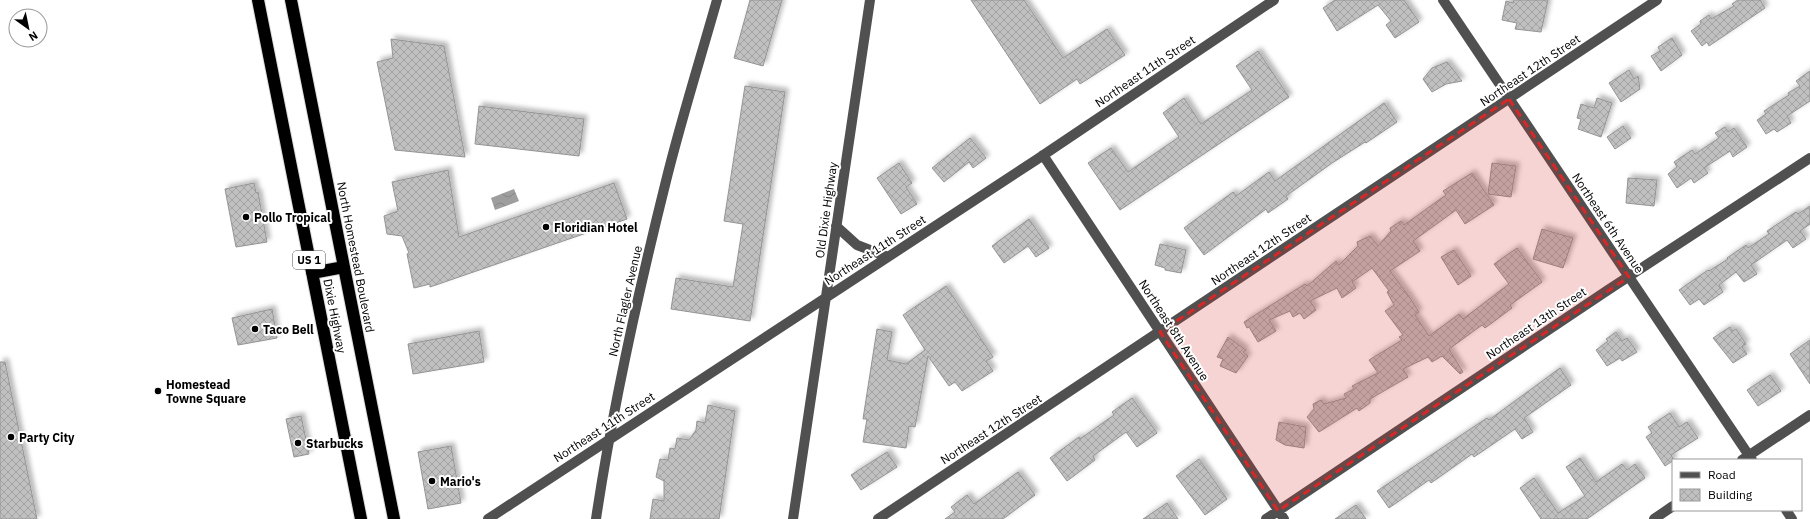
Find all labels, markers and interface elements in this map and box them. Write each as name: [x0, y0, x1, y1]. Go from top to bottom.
north arrow: [8, 8, 48, 48]
text: N: [26, 28, 41, 44]
street label: Northeast 12th Street: [1477, 31, 1583, 109]
street label: Northeast 11th Street: [1092, 32, 1198, 110]
street label: Old Dixie Highway: [812, 161, 840, 259]
street label: Northeast 6th Avenue: [1569, 170, 1647, 276]
street label: North Homestead Boulevard: [334, 180, 378, 334]
place label: Pollo Tropical: [254, 210, 331, 225]
street label: Northeast 12th Street: [1208, 210, 1314, 288]
marker: Pollo Tropical: [241, 212, 251, 222]
street label: Northeast 11th Street: [822, 212, 928, 288]
place label: Floridian Hotel: [554, 220, 638, 235]
marker: Floridian Hotel: [541, 222, 551, 232]
street label: North Flagler Avenue: [605, 244, 645, 358]
road number: US 1: [293, 251, 325, 269]
street label: Dixie Highway: [320, 277, 350, 355]
street label: Northeast 8th Avenue: [1136, 277, 1213, 384]
street label: Northeast 13th Street: [1483, 284, 1589, 362]
place label: Taco Bell: [263, 322, 314, 337]
marker: Taco Bell: [250, 324, 260, 334]
place label: Homestead Towne Square: [166, 377, 246, 406]
marker: Homestead Towne Square: [153, 386, 163, 396]
street label: Northeast 11th Street: [551, 389, 657, 465]
street label: Northeast 12th Street: [938, 391, 1044, 467]
place label: Party City: [19, 430, 75, 445]
marker: Party City: [6, 432, 16, 442]
place label: Starbucks: [306, 436, 363, 451]
marker: Starbucks: [293, 438, 303, 448]
legend: [1672, 459, 1802, 511]
text: Road: [1708, 467, 1736, 482]
place label: Mario's: [440, 474, 481, 489]
marker: Mario's: [427, 476, 437, 486]
text: Building: [1708, 487, 1753, 502]

